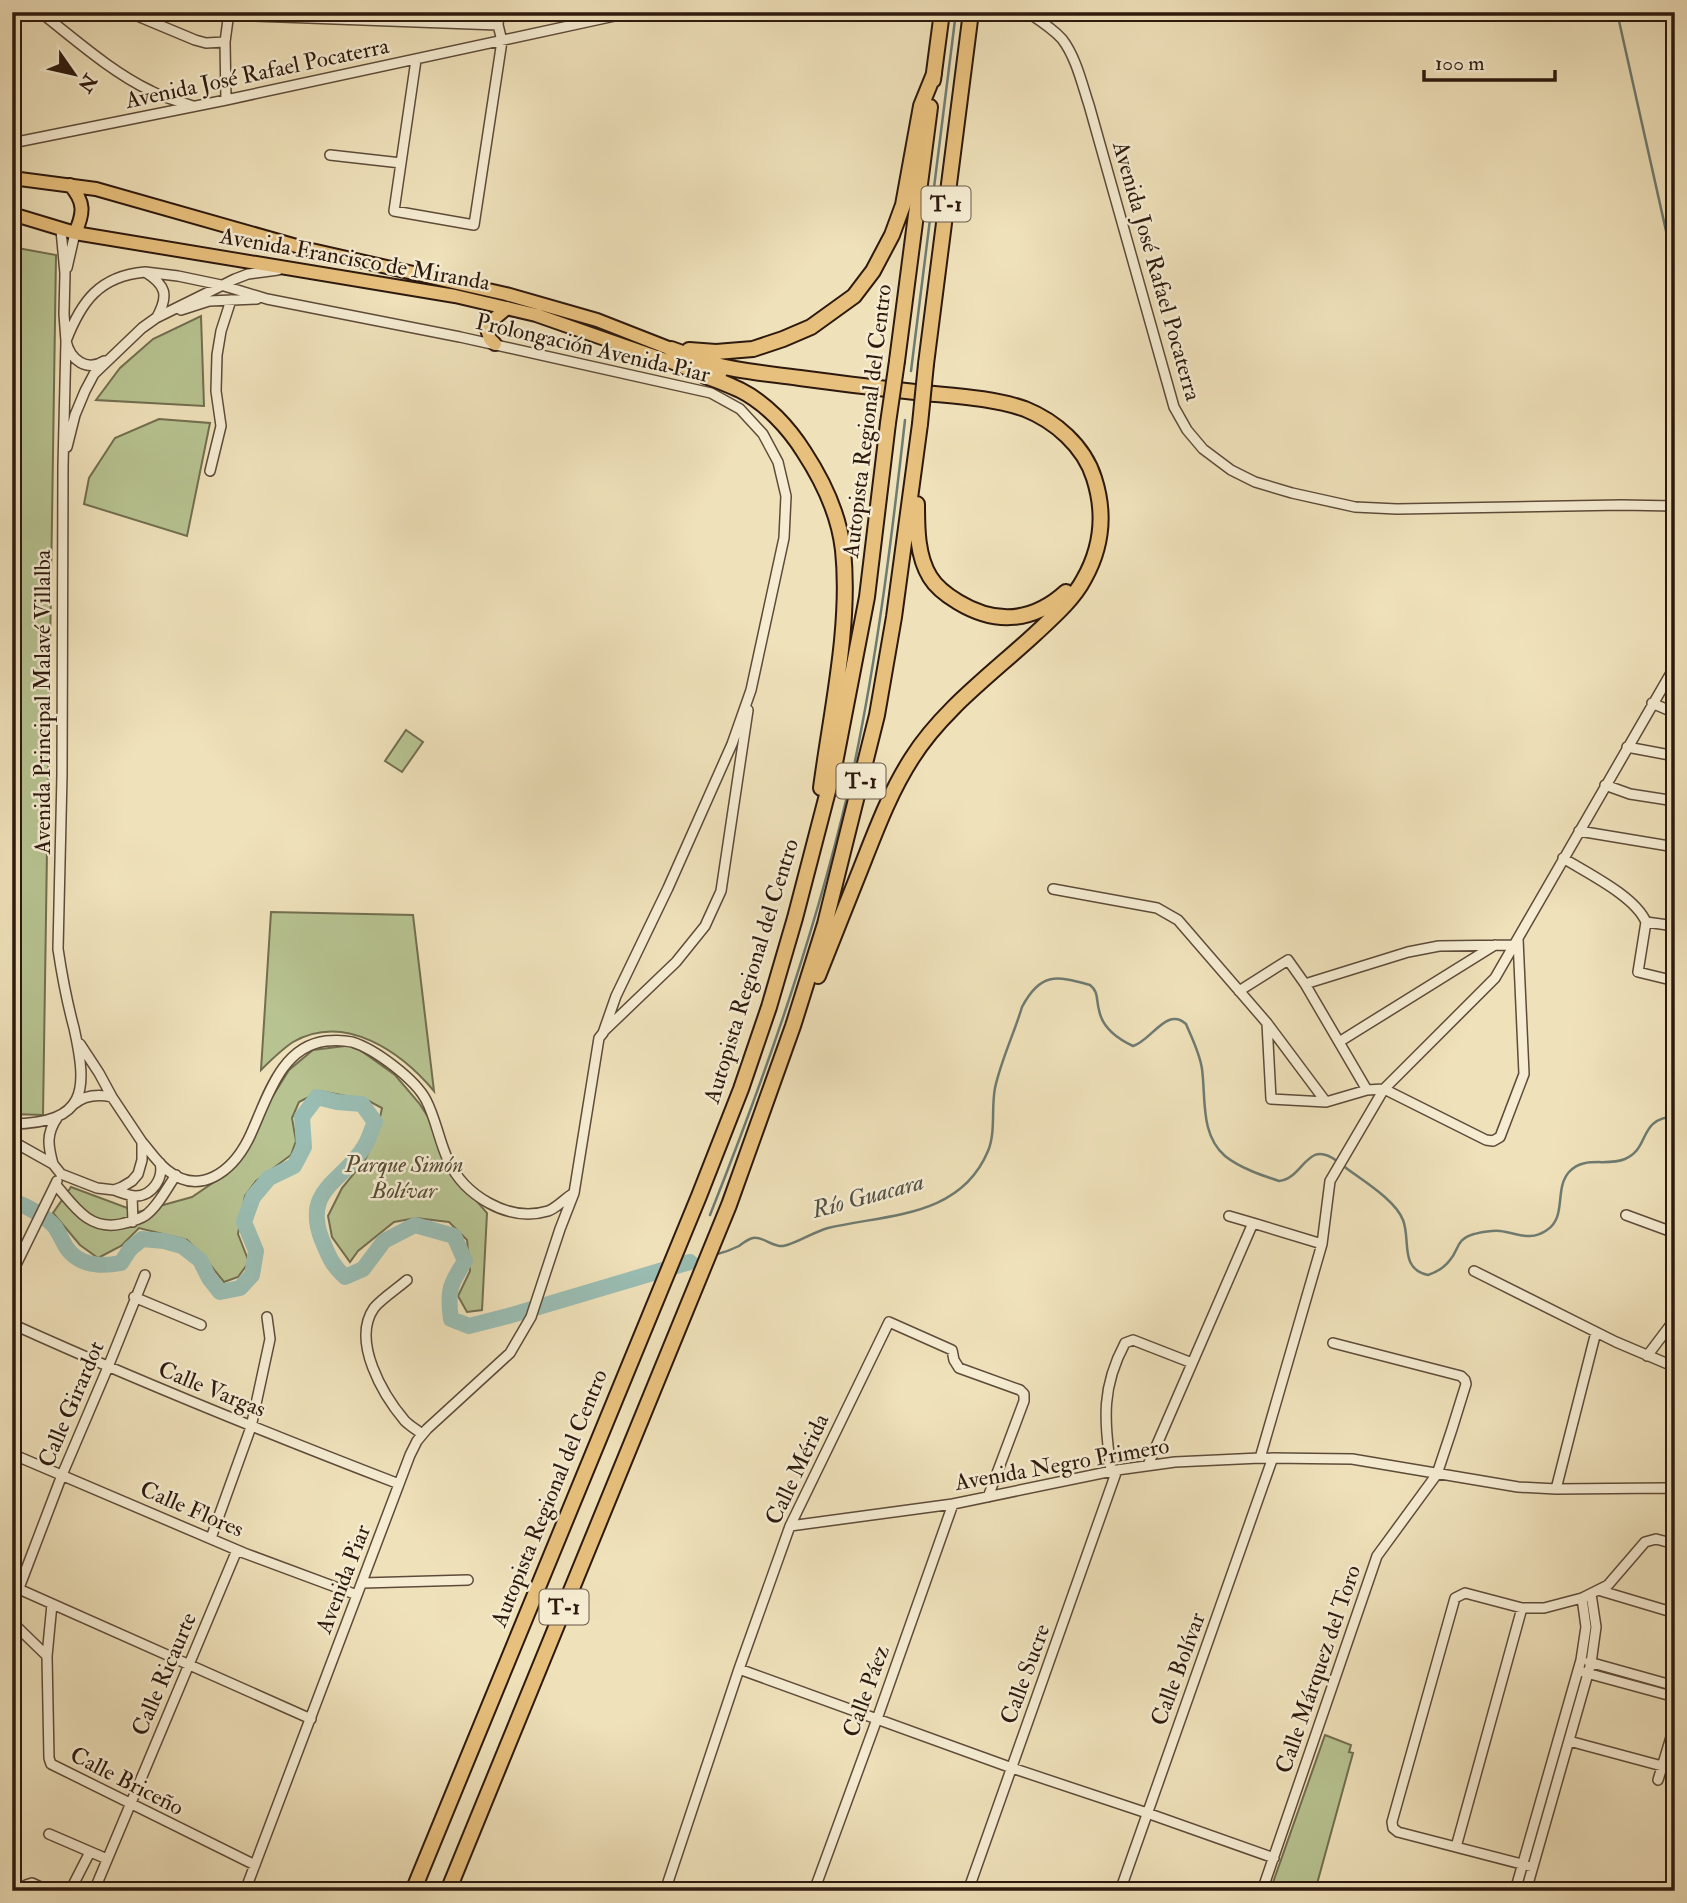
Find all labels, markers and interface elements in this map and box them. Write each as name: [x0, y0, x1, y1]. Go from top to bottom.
street label: Avenida José Rafael Pocaterra: [122, 31, 392, 115]
north arrow: [38, 38, 108, 108]
scale bar: [1424, 38, 1556, 82]
text: 100 m: [1435, 50, 1485, 77]
text: N: [72, 68, 103, 98]
street label: Avenida José Rafael Pocaterra: [1106, 137, 1208, 405]
road number: T-1: [922, 186, 970, 222]
street label: Avenida Francisco de Miranda: [217, 221, 493, 297]
street label: Autopista Regional del Centro: [836, 283, 899, 561]
street label: Prolongación Avenida Piar: [473, 307, 713, 389]
street label: Avenida Principal Malavé Villalba: [28, 549, 58, 855]
road number: T-1: [836, 764, 886, 798]
street label: Autopista Regional del Centro: [697, 835, 806, 1108]
park label: Parque Simón Bolívar: [344, 1150, 464, 1205]
water label: Río Guacara: [808, 1166, 927, 1226]
street label: Calle Girardot: [31, 1337, 111, 1471]
street label: Calle Vargas: [154, 1354, 270, 1424]
street label: Autopista Regional del Centro: [484, 1365, 615, 1632]
street label: Calle Mérida: [759, 1408, 836, 1529]
street label: Avenida Negro Primero: [952, 1431, 1171, 1497]
street label: Calle Flores: [136, 1474, 248, 1544]
street label: Avenida Piar: [309, 1520, 377, 1639]
street label: Calle Márquez del Toro: [1269, 1561, 1367, 1777]
road number: T-1: [540, 1590, 588, 1624]
street label: Calle Ricaurte: [125, 1608, 203, 1740]
street label: Calle Bolívar: [1144, 1608, 1212, 1729]
street label: Calle Sucre: [994, 1620, 1057, 1728]
street label: Calle Páez: [836, 1641, 896, 1741]
street label: Calle Briceño: [65, 1740, 189, 1822]

